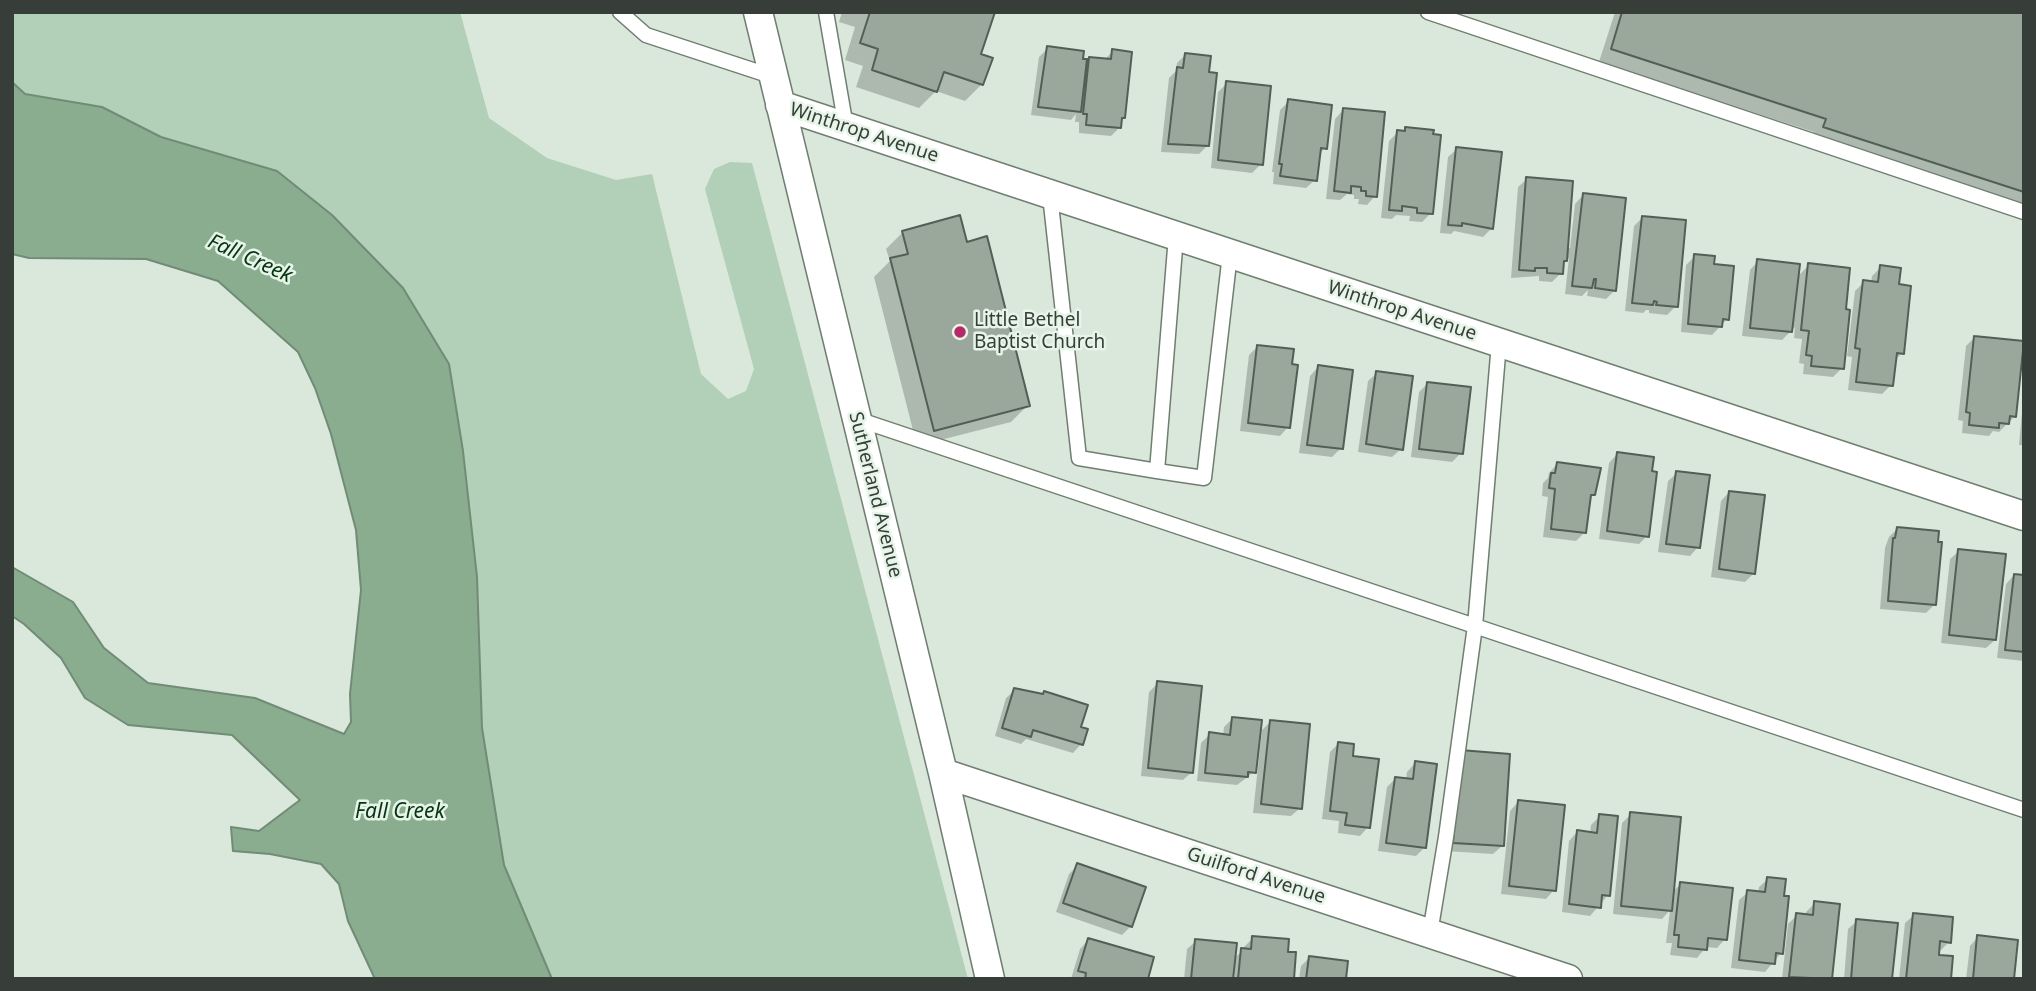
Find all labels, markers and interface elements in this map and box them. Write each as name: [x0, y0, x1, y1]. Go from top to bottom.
street label: Winthrop Avenue: [787, 98, 941, 168]
water label: Fall Creek: [204, 229, 296, 289]
street label: Winthrop Avenue: [1325, 276, 1479, 346]
place label: Little Bethel Baptist Church: [974, 310, 1105, 354]
marker: Little Bethel Baptist Church: [952, 324, 968, 340]
street label: Sutherland Avenue: [843, 410, 907, 580]
water label: Fall Creek: [355, 799, 445, 825]
street label: Guilford Avenue: [1184, 843, 1328, 909]

